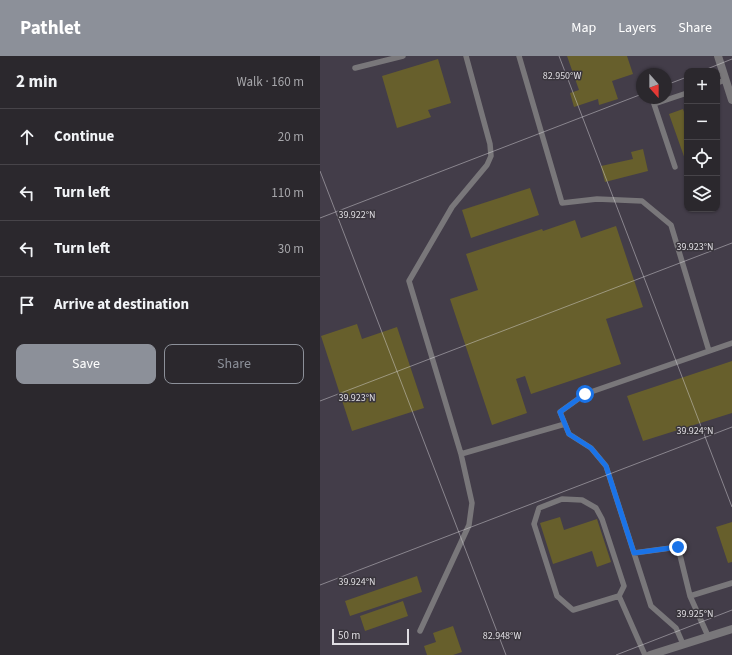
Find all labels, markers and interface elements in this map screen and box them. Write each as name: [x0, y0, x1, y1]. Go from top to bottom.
text: Pathlet: [20, 15, 81, 42]
text: Map: [571, 18, 596, 38]
text: Layers: [618, 18, 656, 38]
text: Share: [678, 18, 712, 38]
north arrow: [636, 68, 672, 104]
map controls: [684, 68, 720, 212]
button: +: [684, 68, 720, 104]
text: 82.950°W: [543, 69, 581, 83]
text: 2 min: [16, 70, 57, 94]
text: Walk · 160 m: [236, 73, 304, 91]
button: −: [684, 104, 720, 140]
icon: ahead: [16, 126, 38, 148]
text: Continue: [54, 126, 114, 147]
text: 20 m: [278, 128, 304, 146]
button: locate: [684, 140, 720, 176]
button: layers: [684, 176, 720, 212]
icon: left: [16, 182, 38, 204]
text: Turn left: [54, 182, 110, 203]
text: 110 m: [271, 184, 304, 202]
text: 39.922°N: [338, 208, 376, 222]
icon: left: [16, 238, 38, 260]
text: Turn left: [54, 238, 110, 259]
text: 30 m: [278, 240, 304, 258]
text: 39.923°N: [676, 240, 714, 254]
icon: arrive: [16, 294, 38, 316]
text: Arrive at destination: [54, 294, 189, 315]
button: Save: [16, 344, 156, 384]
button: Share: [164, 344, 304, 384]
route start: [576, 385, 594, 403]
text: 39.923°N: [338, 391, 376, 405]
text: 39.924°N: [676, 424, 714, 438]
route end: [669, 538, 687, 556]
text: 39.924°N: [338, 575, 376, 589]
text: 39.925°N: [676, 607, 714, 621]
scale bar: [332, 627, 409, 646]
text: 50 m: [338, 628, 360, 643]
text: 82.948°W: [483, 629, 521, 643]

